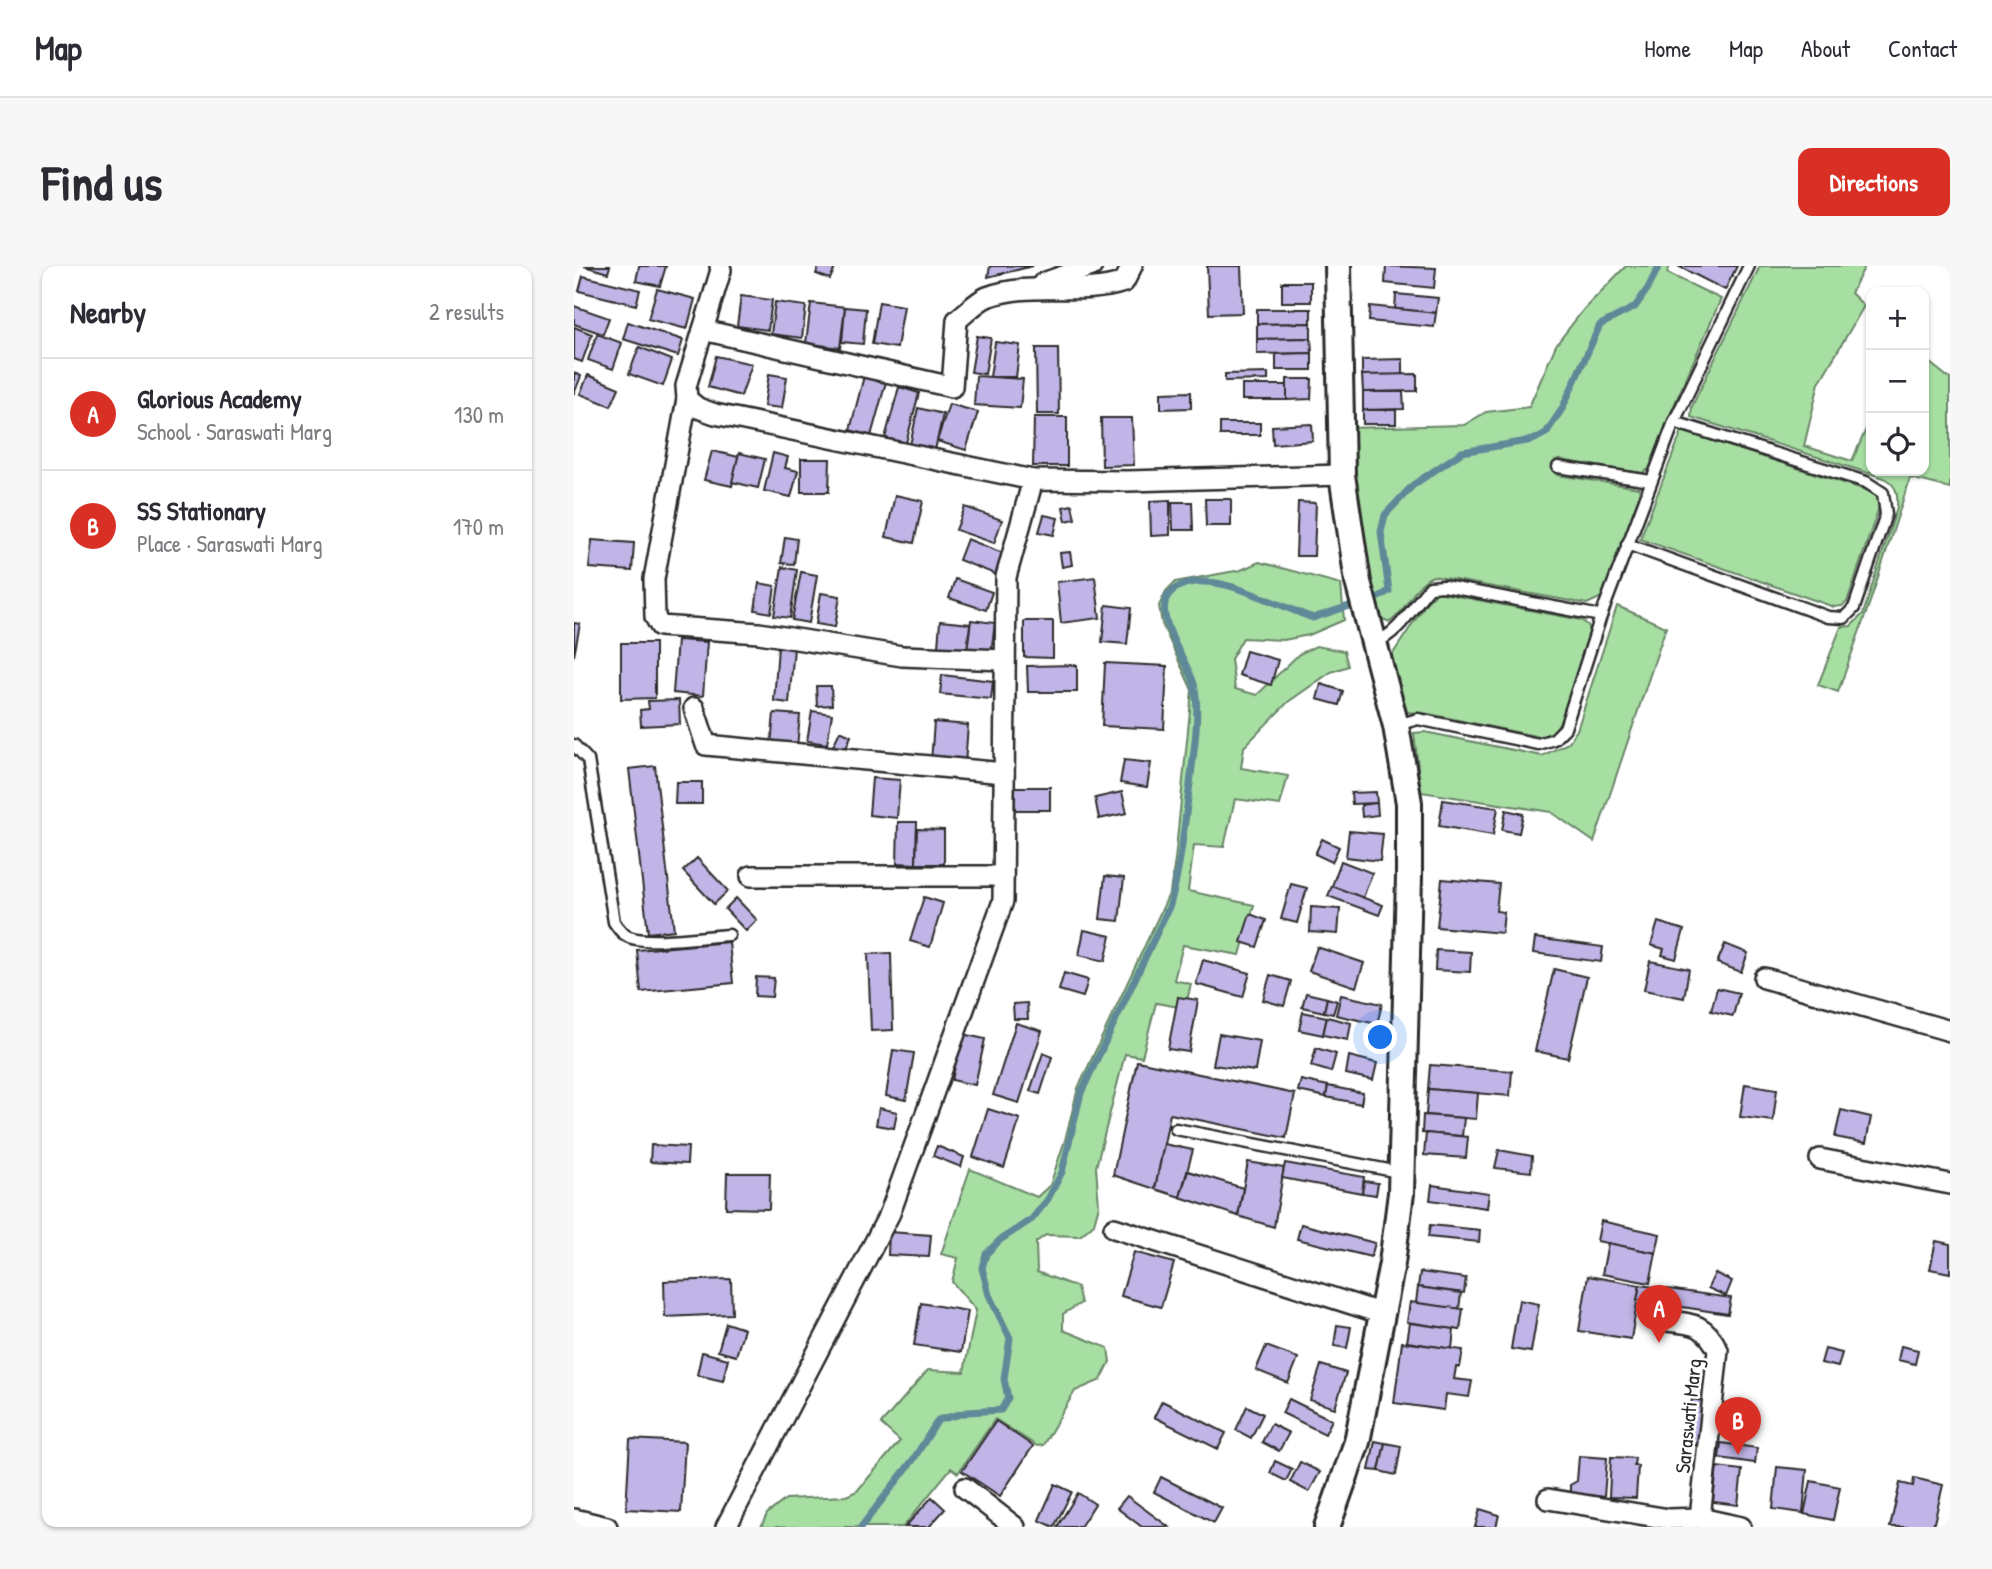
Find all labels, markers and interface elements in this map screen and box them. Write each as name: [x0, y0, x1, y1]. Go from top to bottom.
text: Map: [35, 26, 82, 70]
text: Home: [1644, 32, 1691, 64]
text: Map: [1729, 32, 1763, 64]
text: About: [1801, 32, 1850, 64]
text: Contact: [1888, 32, 1957, 64]
button: Directions: [1798, 148, 1950, 216]
text: Find us: [42, 149, 162, 215]
map controls: [1866, 287, 1929, 476]
button: +: [1866, 287, 1929, 350]
text: Nearby: [70, 292, 146, 332]
text: 2 results: [429, 296, 504, 327]
button: −: [1866, 350, 1929, 413]
text: Glorious Academy: [137, 381, 302, 416]
text: A: [87, 399, 99, 430]
text: 130 m: [454, 399, 504, 430]
button: locate: [1866, 413, 1929, 476]
text: School · Saraswati Marg: [137, 416, 332, 447]
text: SS Stationary: [137, 493, 266, 528]
text: B: [87, 511, 99, 542]
text: 170 m: [453, 511, 504, 542]
text: Place · Saraswati Marg: [137, 528, 323, 559]
your location: [1363, 1020, 1397, 1054]
pin: A: [1636, 1285, 1682, 1343]
street label: Saraswati Marg: [1668, 1357, 1708, 1475]
pin: B: [1715, 1397, 1761, 1455]

